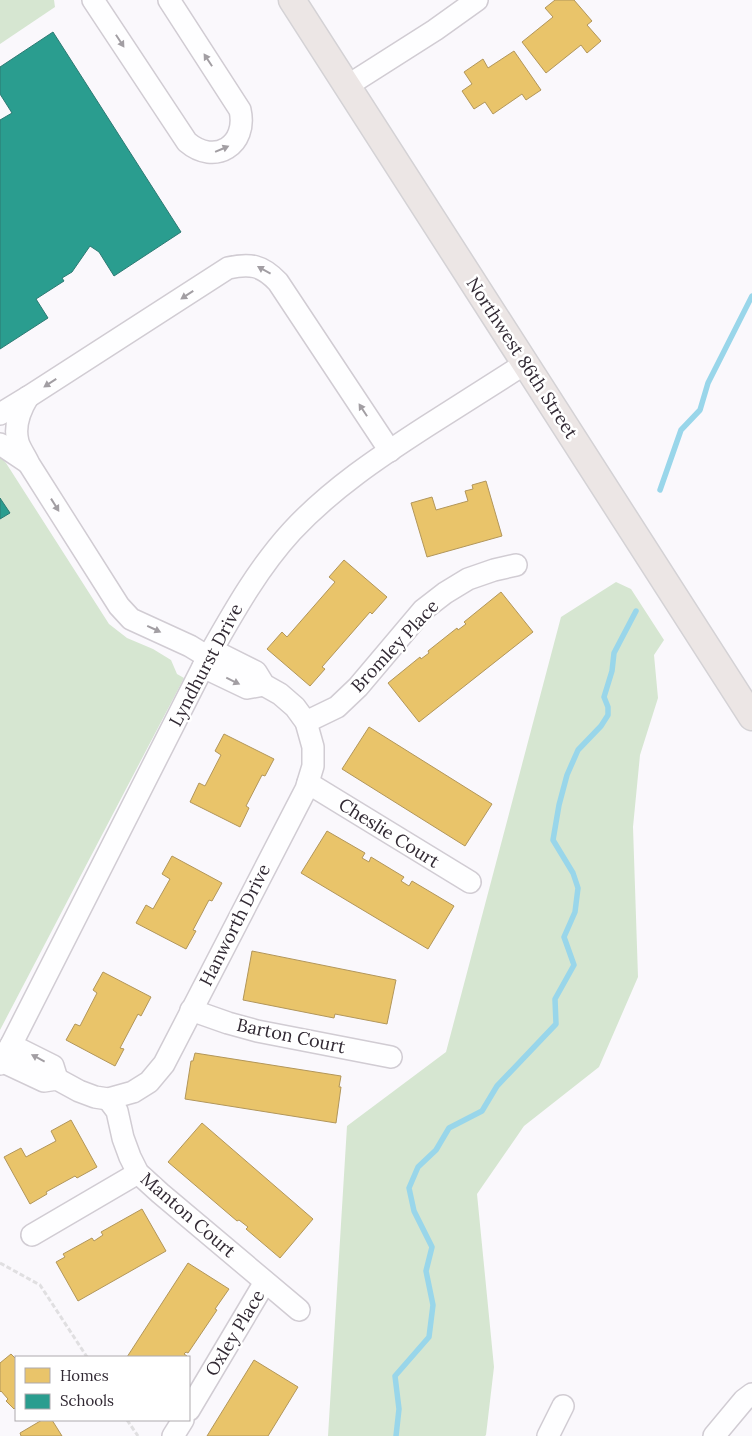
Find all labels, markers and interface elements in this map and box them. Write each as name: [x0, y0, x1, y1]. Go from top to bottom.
one-way arrow: [115, 34, 125, 47]
one-way arrow: [203, 53, 212, 66]
one-way arrow: [215, 145, 229, 153]
one-way arrow: [257, 266, 270, 275]
street label: Northwest 86th Street: [462, 273, 583, 443]
one-way arrow: [180, 290, 194, 300]
one-way arrow: [44, 378, 57, 388]
one-way arrow: [358, 403, 367, 417]
one-way arrow: [50, 498, 60, 511]
street label: Bromley Place: [346, 594, 444, 697]
street label: Lyndhurst Drive: [164, 599, 248, 730]
one-way arrow: [147, 626, 161, 634]
one-way arrow: [226, 677, 240, 685]
street label: Cheslie Court: [335, 792, 444, 873]
street label: Hanworth Drive: [194, 860, 275, 990]
street label: Barton Court: [235, 1013, 347, 1058]
one-way arrow: [31, 1054, 45, 1062]
street label: Manton Court: [136, 1167, 241, 1262]
street label: Oxley Place: [200, 1285, 269, 1380]
legend: [15, 1356, 190, 1421]
text: Homes: [60, 1366, 109, 1385]
text: Schools: [60, 1391, 114, 1410]

